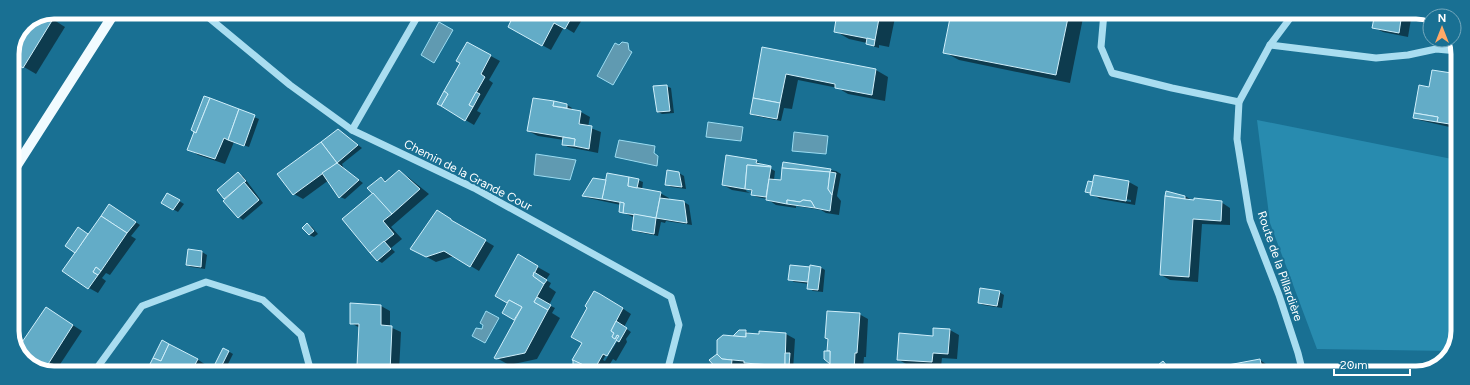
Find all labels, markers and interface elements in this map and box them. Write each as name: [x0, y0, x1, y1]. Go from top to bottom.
north arrow: [1422, 8, 1462, 48]
text: N: [1438, 12, 1446, 25]
street label: Chemin de la Grande Cour: [402, 137, 534, 213]
street label: Route de la Pillardière: [1255, 209, 1306, 323]
scale bar: [1334, 351, 1410, 377]
text: 20 m: [1340, 358, 1368, 372]

